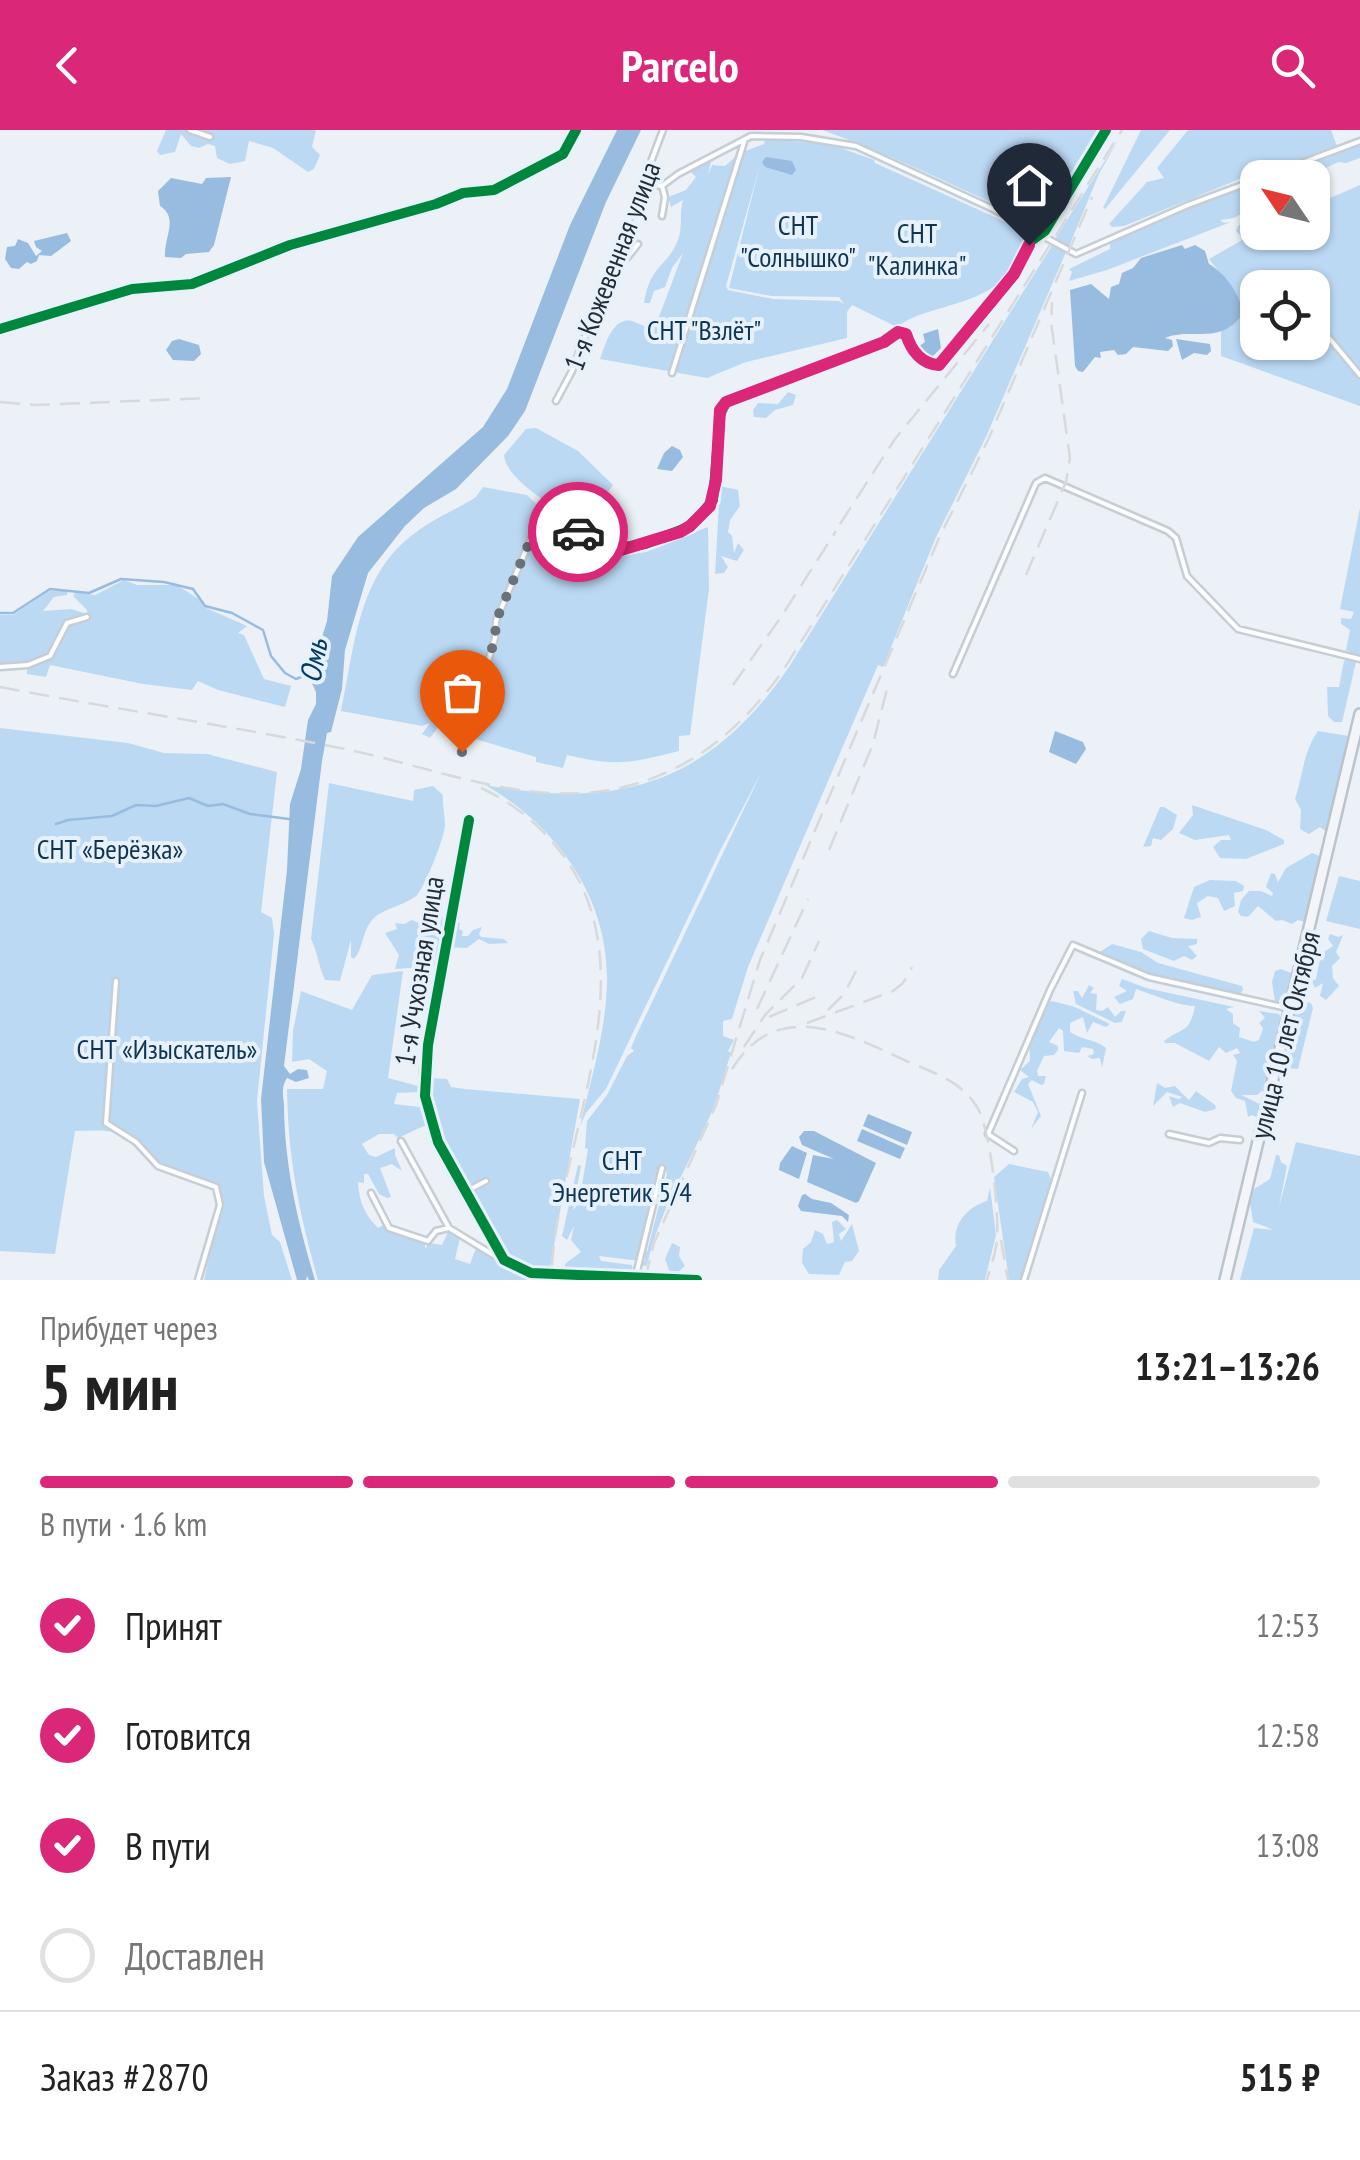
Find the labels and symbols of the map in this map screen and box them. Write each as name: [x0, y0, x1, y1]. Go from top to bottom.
pin: [987, 143, 1072, 246]
street label: 1-я Кожевенная улица: [555, 156, 668, 376]
north arrow: [1240, 160, 1330, 250]
park label: СНТ "Солнышко": [740, 206, 856, 275]
park label: СНТ "Калинка": [868, 214, 966, 283]
park label: СНТ "Взлёт": [647, 311, 761, 348]
courier: [528, 482, 628, 582]
water label: Омь: [290, 634, 336, 686]
pin: [420, 650, 505, 753]
park label: СНТ «Берёзка»: [37, 830, 183, 867]
street label: 1-я Учхозная улица: [385, 874, 452, 1068]
street label: улица 10 лет Октября: [1241, 927, 1328, 1143]
park label: СНТ «Изыскатель»: [77, 1030, 257, 1067]
park label: СНТ Энергетик 5/4: [552, 1141, 692, 1210]

